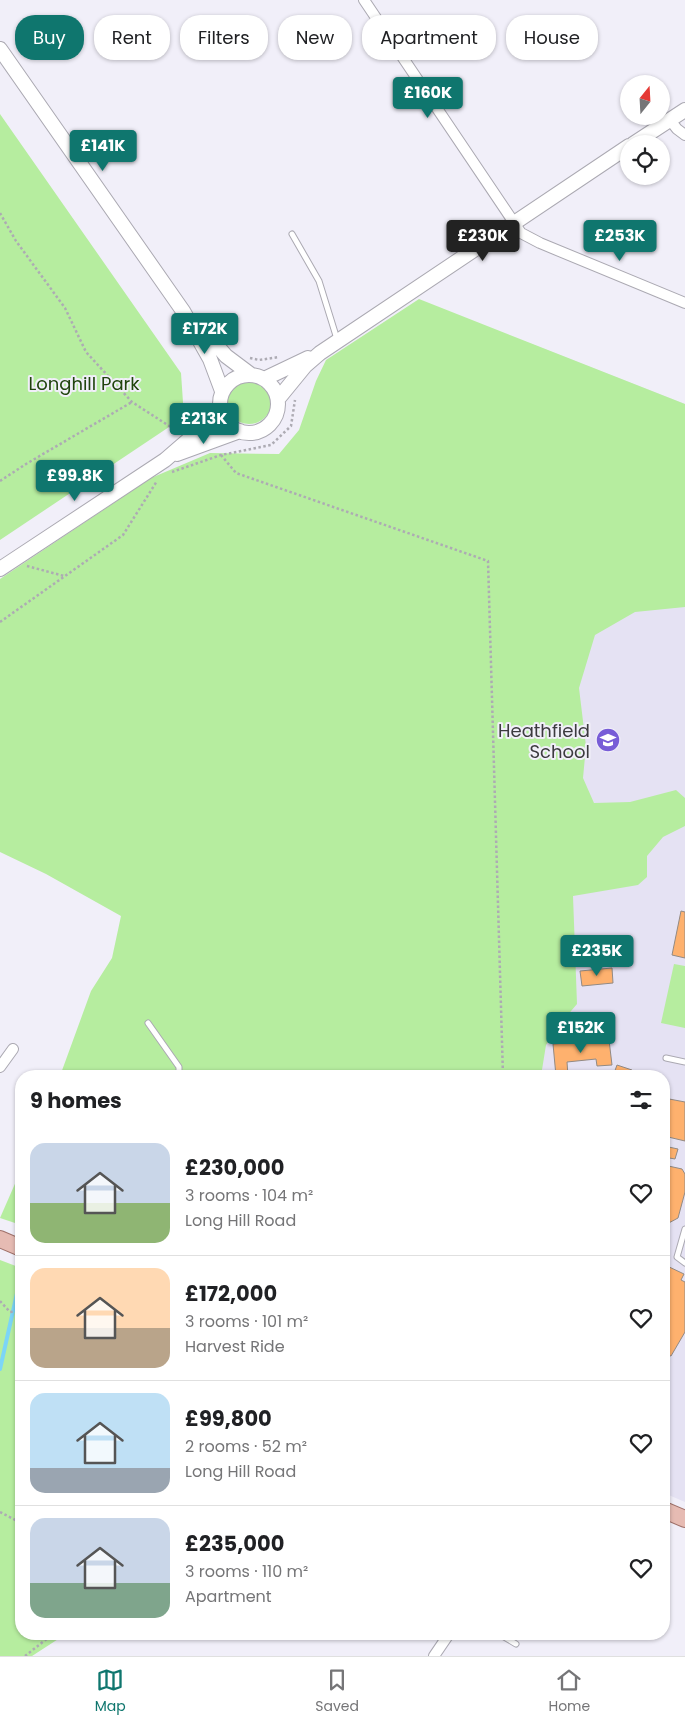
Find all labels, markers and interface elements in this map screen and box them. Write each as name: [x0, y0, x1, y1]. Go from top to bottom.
chip: Buy: [15, 15, 84, 60]
chip: Rent: [94, 15, 170, 60]
chip: Filters: [180, 15, 268, 60]
chip: New: [278, 15, 352, 60]
chip: Apartment: [362, 15, 496, 60]
chip: House: [506, 15, 598, 60]
north arrow: [620, 75, 670, 125]
map controls: [620, 75, 670, 185]
pin: £160K: [393, 76, 463, 119]
text: £160K: [404, 81, 452, 104]
pin: £141K: [68, 130, 138, 172]
text: £141K: [81, 134, 125, 157]
button: locate: [620, 135, 670, 185]
pin: £230K: [448, 220, 518, 262]
pin: £253K: [585, 220, 655, 262]
text: £230K: [457, 224, 509, 247]
text: £253K: [595, 224, 645, 247]
pin: £172K: [170, 312, 240, 355]
text: £172K: [182, 317, 228, 340]
park label: Longhill Park: [28, 371, 140, 396]
pin: £213K: [169, 402, 239, 445]
text: £213K: [181, 407, 227, 430]
pin: £99.8K: [34, 460, 116, 502]
text: £99.8K: [47, 464, 103, 487]
place label: Heathfield School: [498, 718, 590, 764]
school or university icon: Heathfield School: [595, 727, 621, 753]
pin: £235K: [562, 934, 632, 977]
text: £235K: [572, 939, 622, 962]
pin: £152K: [546, 1012, 616, 1054]
text: £152K: [557, 1016, 605, 1039]
text: 9 homes: [30, 1086, 122, 1115]
icon: filters: [627, 1086, 655, 1114]
text: £230,000: [185, 1153, 284, 1182]
icon: home: [70, 1163, 130, 1223]
icon: heart: [627, 1179, 655, 1207]
text: 3 rooms · 104 m²: [185, 1184, 313, 1207]
text: Long Hill Road: [185, 1209, 296, 1232]
text: £172,000: [185, 1279, 277, 1308]
icon: home: [70, 1288, 130, 1348]
icon: heart: [627, 1304, 655, 1332]
text: 3 rooms · 101 m²: [185, 1310, 308, 1333]
text: Harvest Ride: [185, 1335, 285, 1358]
text: £99,800: [185, 1404, 272, 1433]
icon: home: [70, 1413, 130, 1473]
icon: heart: [627, 1429, 655, 1457]
text: 2 rooms · 52 m²: [185, 1435, 307, 1458]
text: Long Hill Road: [185, 1460, 296, 1483]
text: £235,000: [185, 1529, 284, 1558]
icon: home: [70, 1538, 130, 1598]
icon: heart: [627, 1554, 655, 1582]
text: 3 rooms · 110 m²: [185, 1560, 308, 1583]
text: Apartment: [185, 1585, 272, 1608]
tab: Map: [95, 1666, 126, 1717]
tab: Saved: [315, 1666, 359, 1717]
tab: Home: [548, 1666, 590, 1717]

